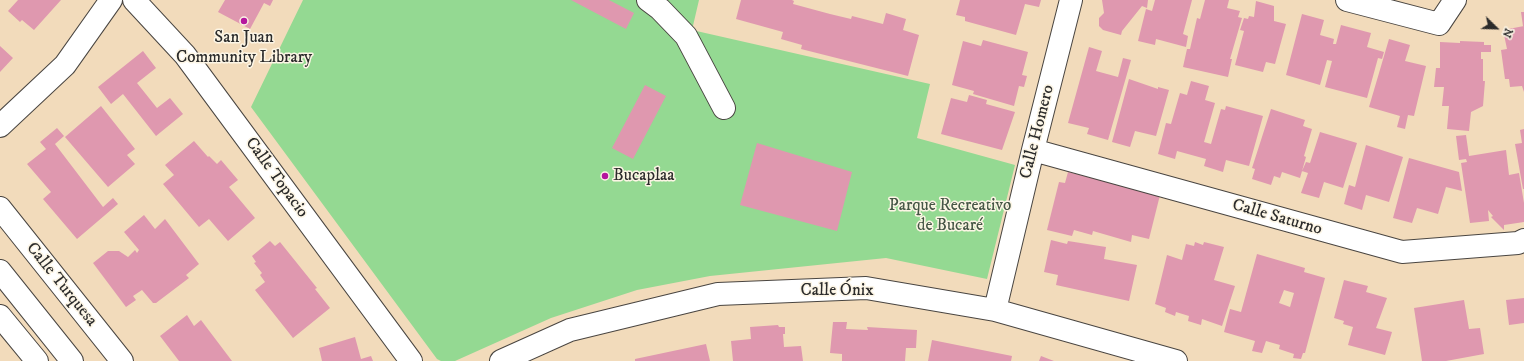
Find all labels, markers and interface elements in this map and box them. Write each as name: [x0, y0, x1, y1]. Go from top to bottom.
north arrow: [1476, 8, 1516, 48]
marker: San Juan Community Library: [239, 16, 249, 26]
text: N: [1499, 26, 1515, 40]
place label: San Juan Community Library: [176, 28, 312, 68]
street label: Calle Homero: [1016, 83, 1060, 181]
street label: Calle Topacio: [240, 134, 312, 222]
place label: Bucaplaa: [613, 166, 675, 186]
marker: Bucaplaa: [600, 171, 610, 181]
street label: Calle Saturno: [1230, 195, 1324, 241]
park label: Parque Recreativo de Bucaré: [889, 196, 1011, 236]
street label: Calle Turquesa: [21, 239, 101, 331]
street label: Calle Ónix: [800, 281, 874, 301]

